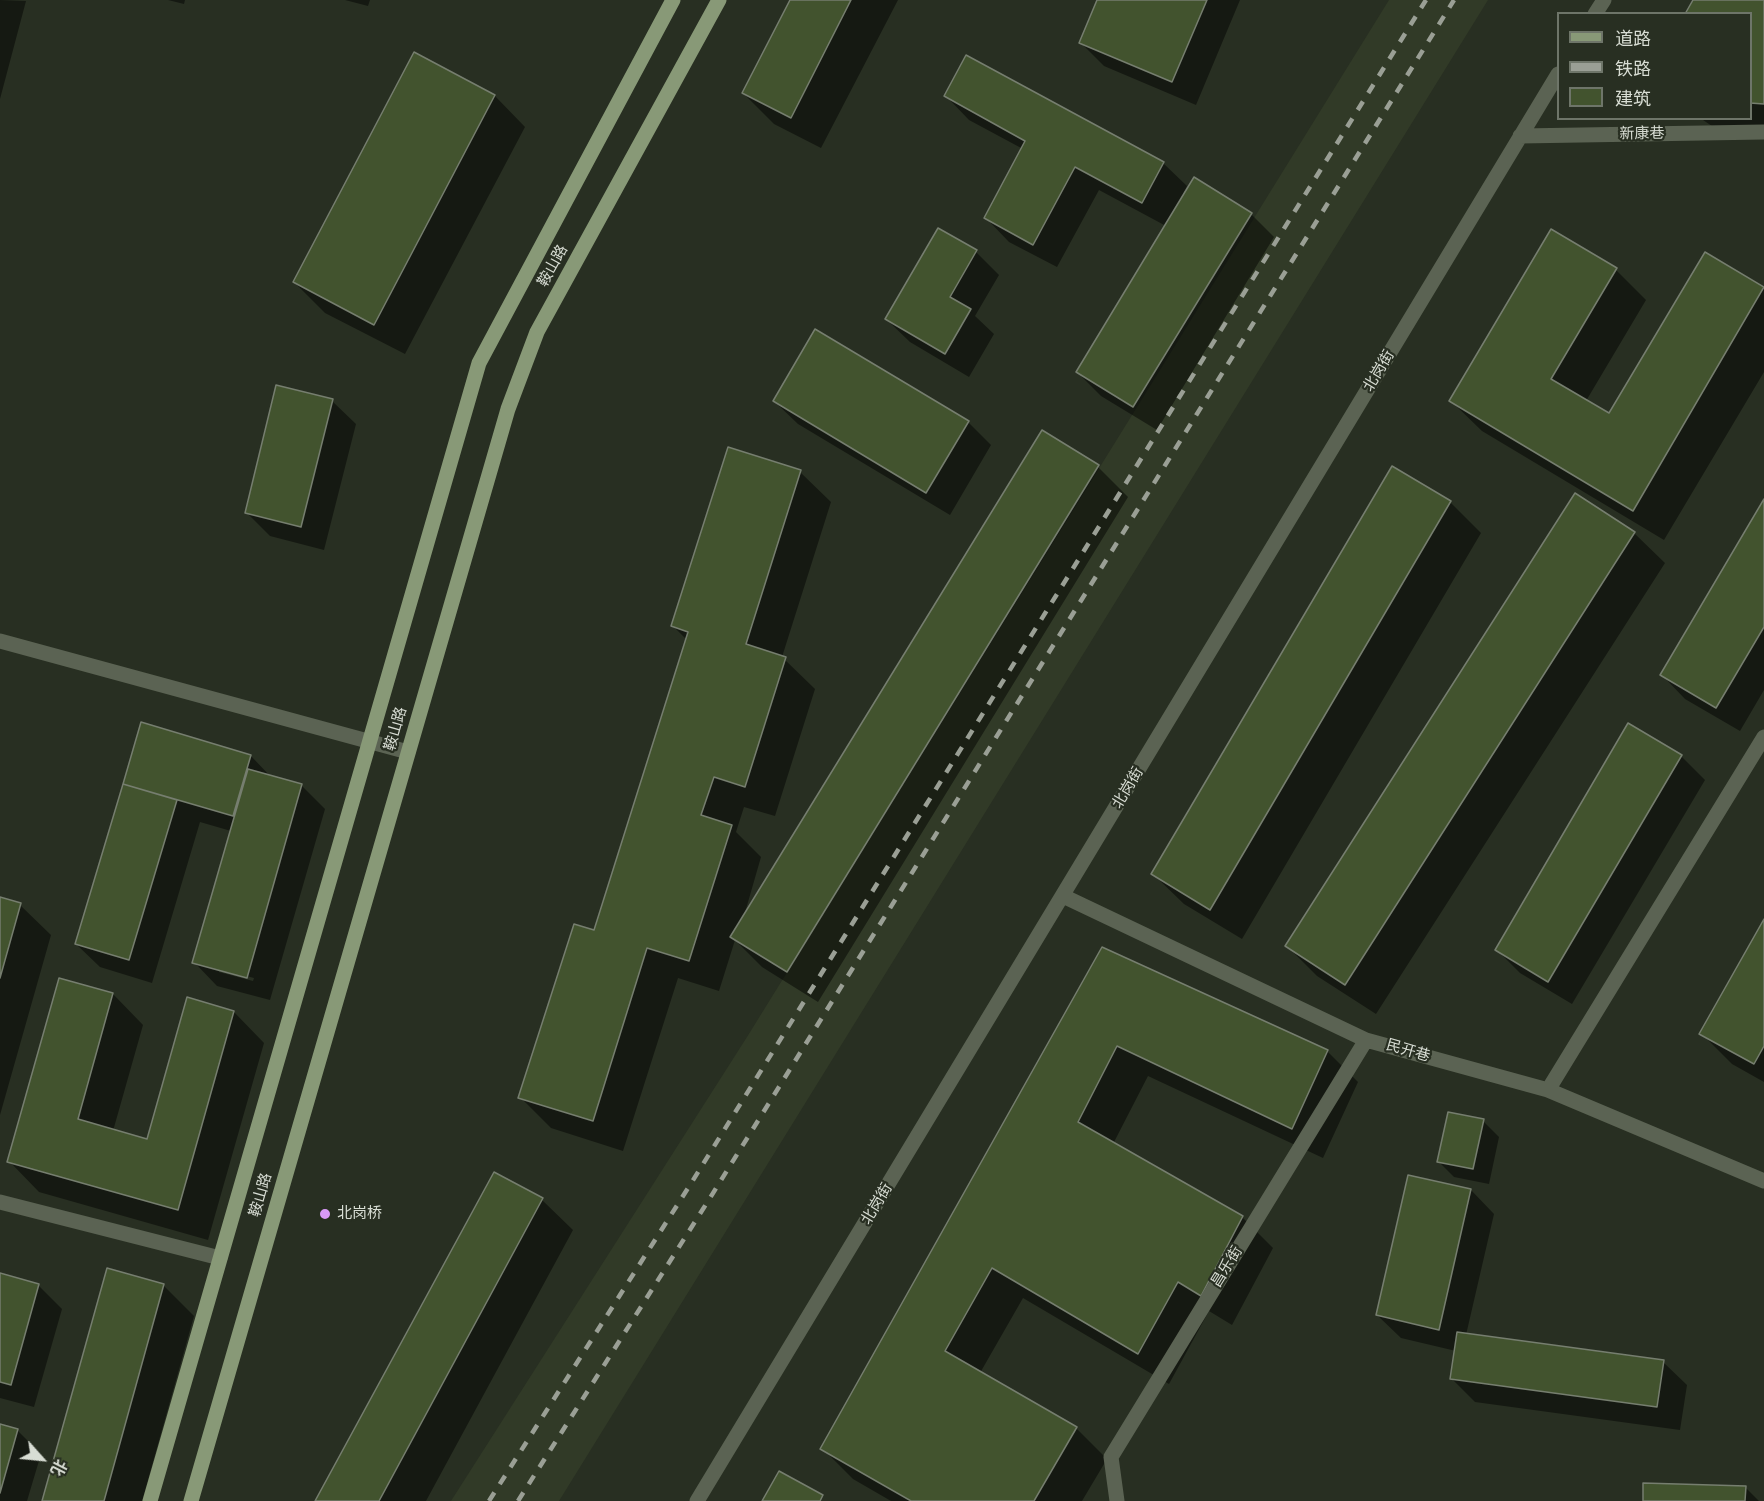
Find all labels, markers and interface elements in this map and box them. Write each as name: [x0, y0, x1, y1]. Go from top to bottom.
legend: [1557, 12, 1752, 120]
text: 道路: [1615, 28, 1651, 50]
text: 铁路: [1615, 58, 1651, 80]
text: 建筑: [1615, 88, 1651, 110]
street label: 新康巷: [1619, 125, 1665, 143]
street label: 鞍山路: [534, 242, 572, 290]
street label: 北岗街: [1360, 347, 1398, 395]
street label: 鞍山路: [381, 705, 411, 753]
street label: 北岗街: [1109, 764, 1147, 812]
street label: 民开巷: [1384, 1036, 1432, 1066]
street label: 鞍山路: [246, 1171, 276, 1219]
street label: 北岗街: [858, 1180, 896, 1228]
place label: 北岗桥: [337, 1205, 382, 1223]
marker: 北岗桥: [318, 1207, 332, 1221]
street label: 昌乐街: [1207, 1243, 1247, 1291]
north arrow: [12, 1429, 72, 1489]
text: 北: [46, 1456, 71, 1479]

